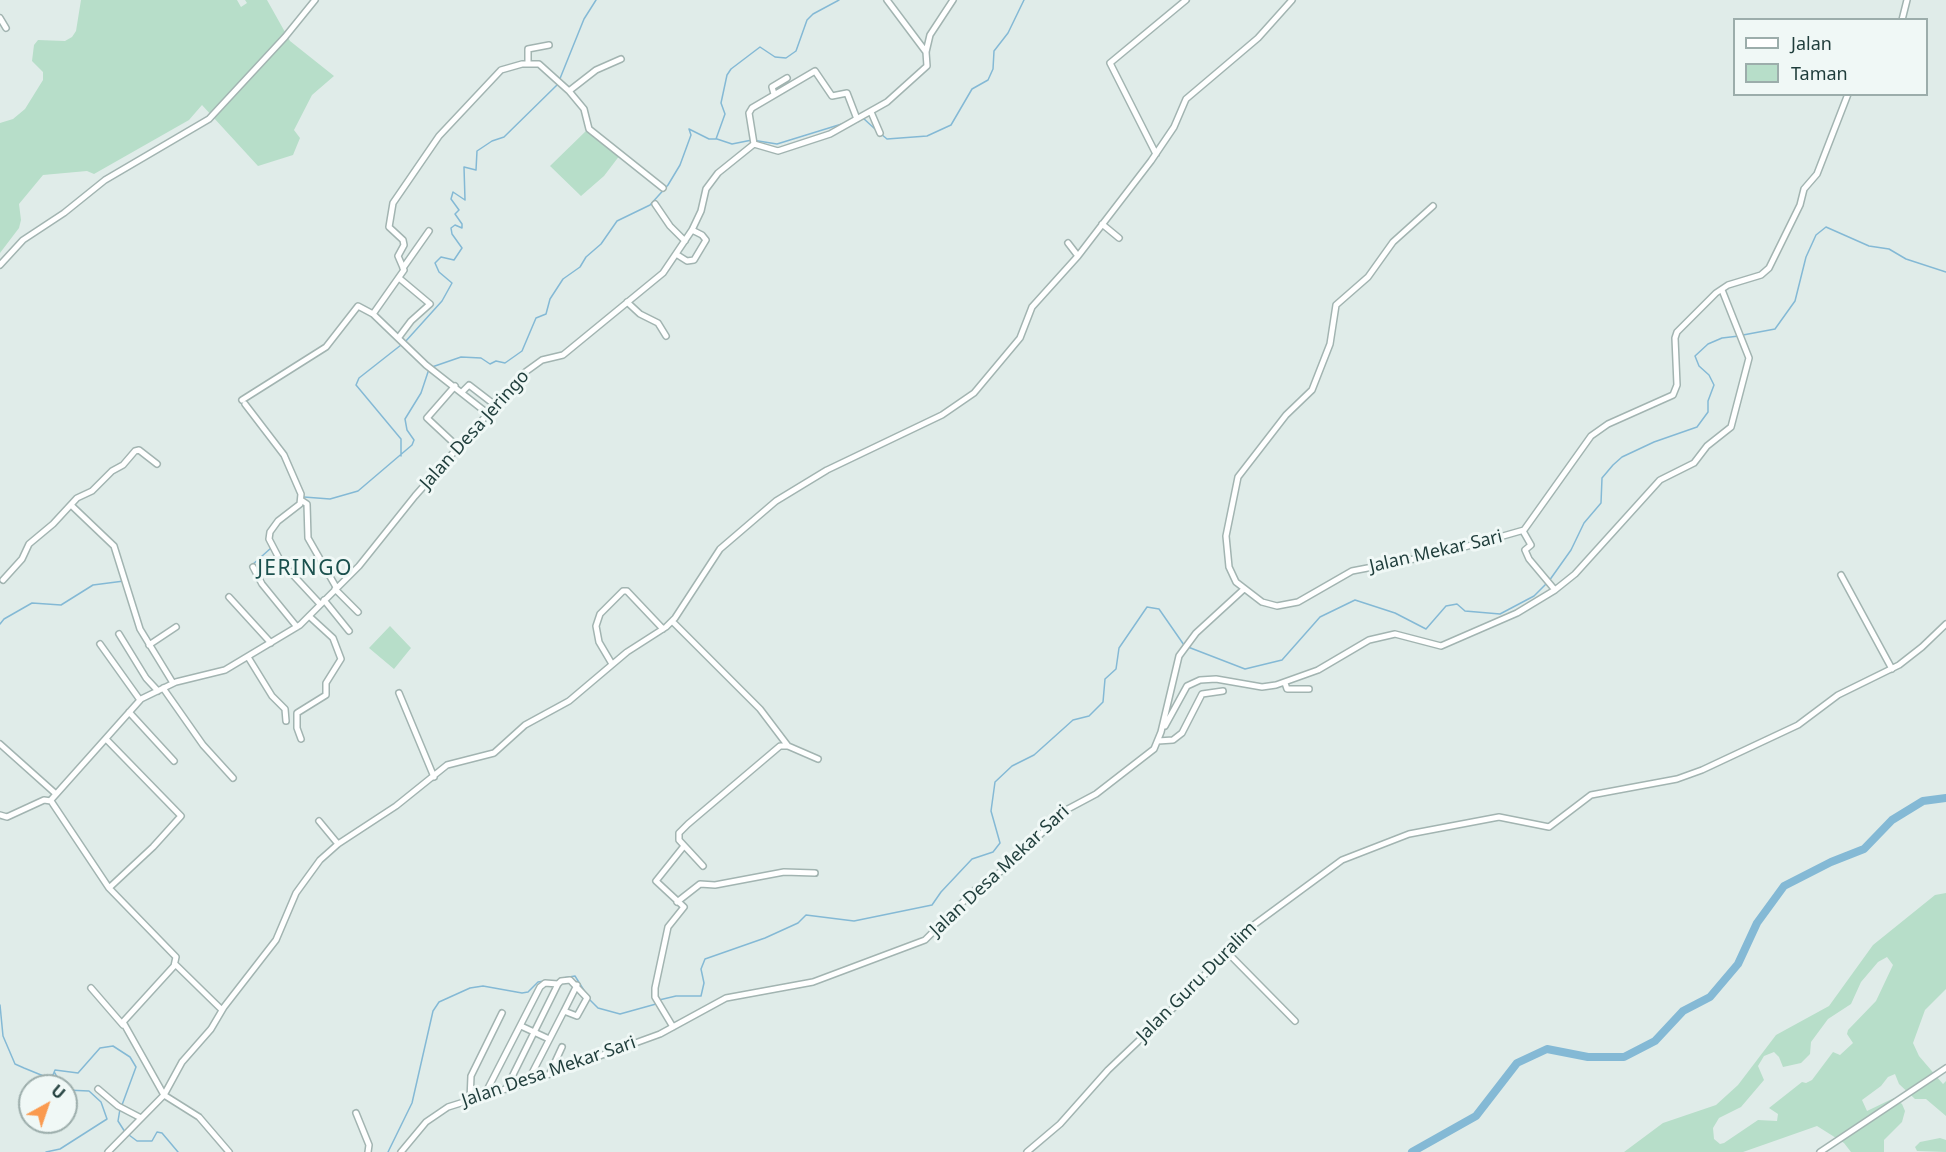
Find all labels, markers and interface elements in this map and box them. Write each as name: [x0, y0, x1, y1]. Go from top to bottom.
legend: [1733, 18, 1928, 96]
text: Jalan: [1791, 31, 1832, 55]
text: Taman: [1791, 61, 1848, 85]
street label: Jalan Desa Jeringo: [416, 366, 534, 494]
street label: Jalan Mekar Sari: [1367, 526, 1505, 578]
district label: JERINGO: [257, 556, 353, 582]
street label: Jalan Desa Mekar Sari: [926, 801, 1074, 941]
street label: Jalan Guru Duralim: [1133, 918, 1261, 1046]
street label: Jalan Desa Mekar Sari: [459, 1032, 639, 1112]
north arrow: [18, 1074, 78, 1134]
text: U: [47, 1079, 70, 1104]

